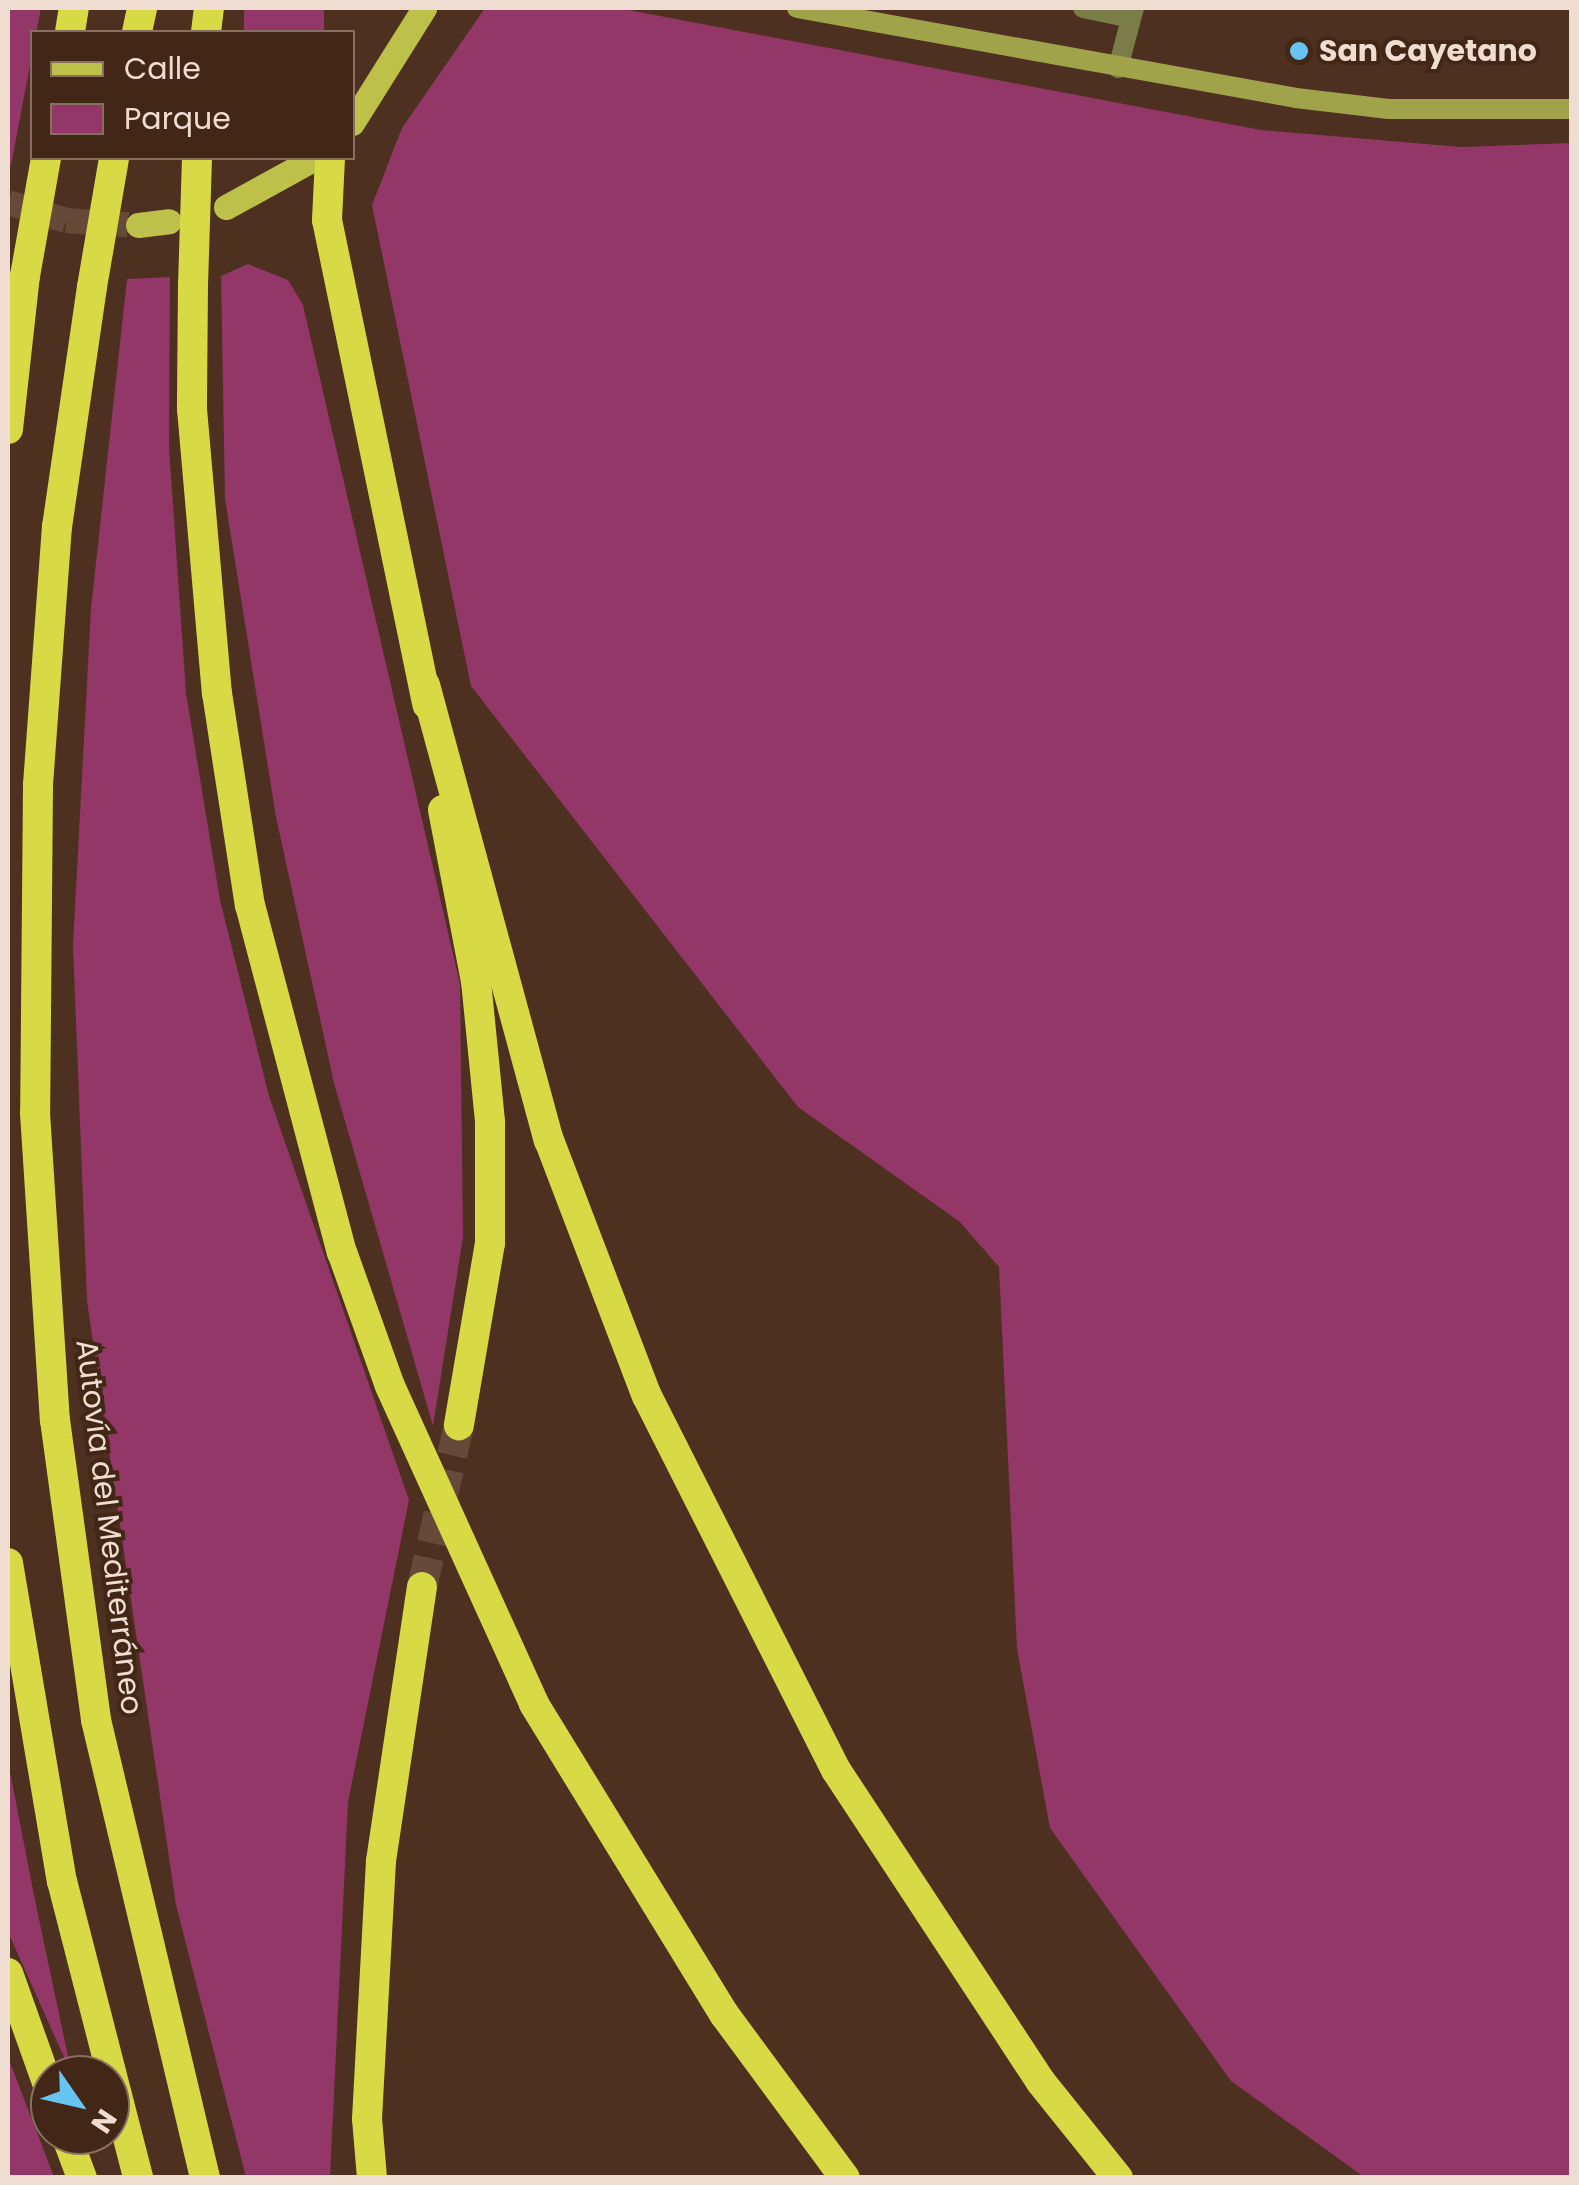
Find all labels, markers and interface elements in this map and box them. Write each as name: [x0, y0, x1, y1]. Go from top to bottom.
legend: [30, 30, 355, 160]
place label: San Cayetano: [1319, 33, 1537, 69]
marker: San Cayetano: [1288, 40, 1310, 62]
text: Calle: [124, 47, 201, 90]
text: Parque: [124, 97, 231, 140]
street label: Autovía del Mediterráneo: [68, 1337, 150, 1717]
north arrow: [30, 2055, 130, 2155]
text: N: [82, 2101, 126, 2141]

